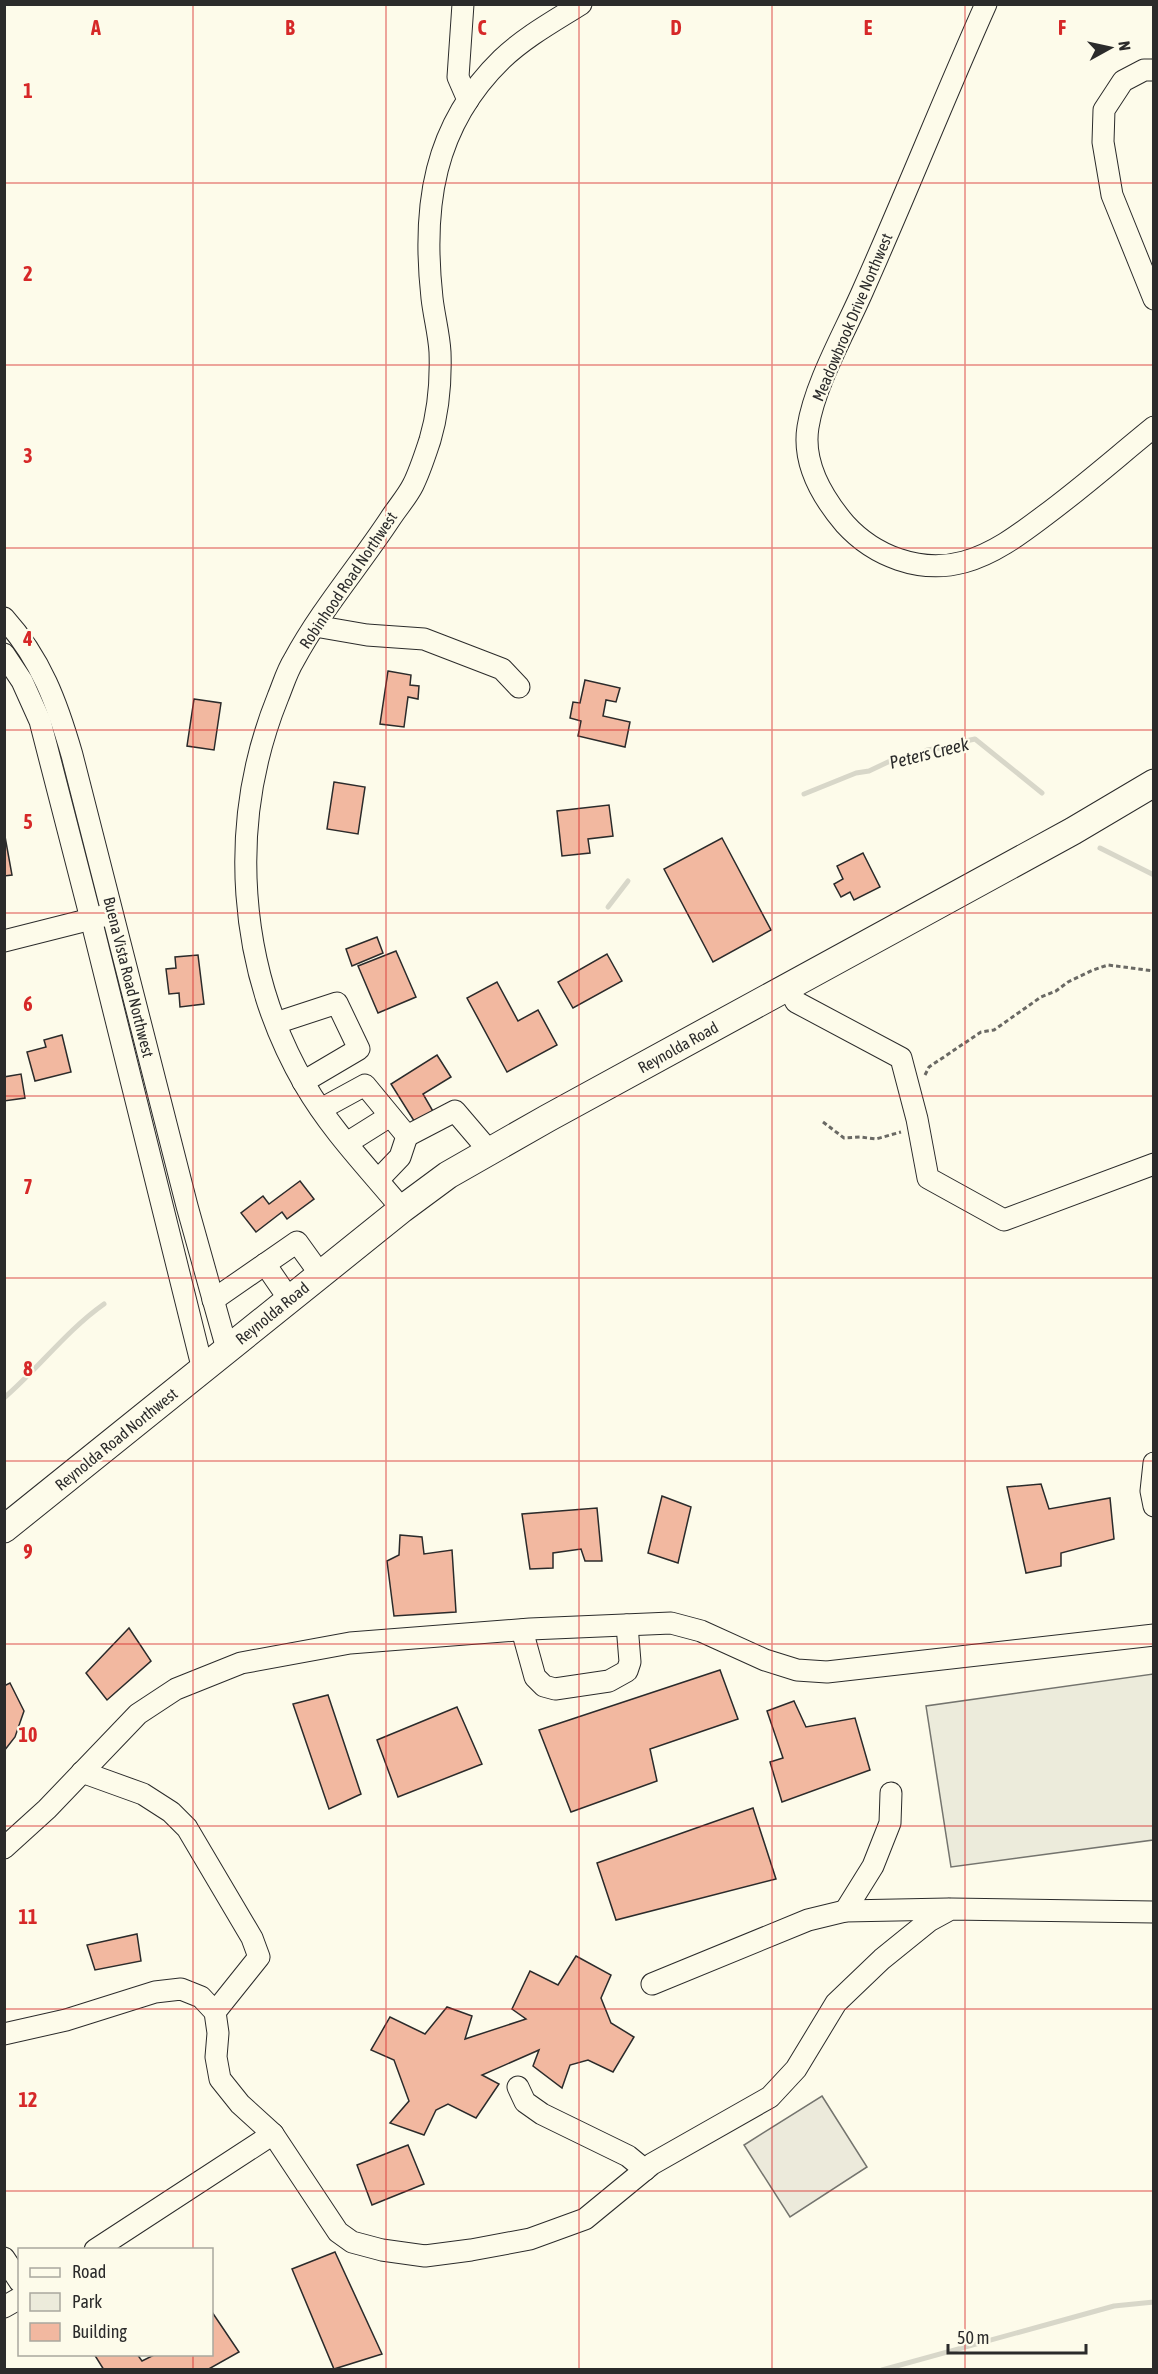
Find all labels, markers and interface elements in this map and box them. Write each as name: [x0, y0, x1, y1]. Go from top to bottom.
text: A: [90, 16, 101, 39]
text: B: [285, 16, 295, 39]
text: C: [478, 16, 487, 39]
text: D: [670, 16, 682, 39]
text: E: [864, 16, 873, 39]
text: F: [1058, 16, 1066, 39]
north arrow: [1080, 18, 1140, 78]
text: N: [1115, 40, 1134, 52]
text: 1: [23, 79, 33, 102]
street label: Meadowbrook Drive Northwest: [808, 230, 896, 404]
text: 2: [23, 262, 33, 285]
text: 3: [23, 444, 33, 467]
street label: Robinhood Road Northwest: [296, 508, 401, 652]
text: 4: [22, 627, 33, 650]
water label: Peters Creek: [887, 733, 972, 773]
text: 5: [23, 810, 33, 833]
street label: Buena Vista Road Northwest: [100, 895, 158, 1060]
text: 6: [23, 992, 33, 1015]
street label: Reynolda Road: [635, 1018, 722, 1077]
text: 7: [23, 1175, 33, 1198]
street label: Reynolda Road: [232, 1278, 313, 1349]
text: 8: [23, 1357, 33, 1380]
street label: Reynolda Road Northwest: [51, 1384, 182, 1495]
text: 9: [23, 1540, 33, 1563]
text: 10: [19, 1723, 37, 1746]
text: 11: [19, 1905, 37, 1928]
text: 12: [19, 2088, 37, 2111]
legend: [18, 2248, 213, 2356]
text: Road: [72, 2261, 106, 2282]
text: Park: [72, 2291, 102, 2312]
scale bar: [948, 2317, 1086, 2355]
text: Building: [72, 2321, 127, 2342]
text: 50 m: [957, 2327, 989, 2348]

